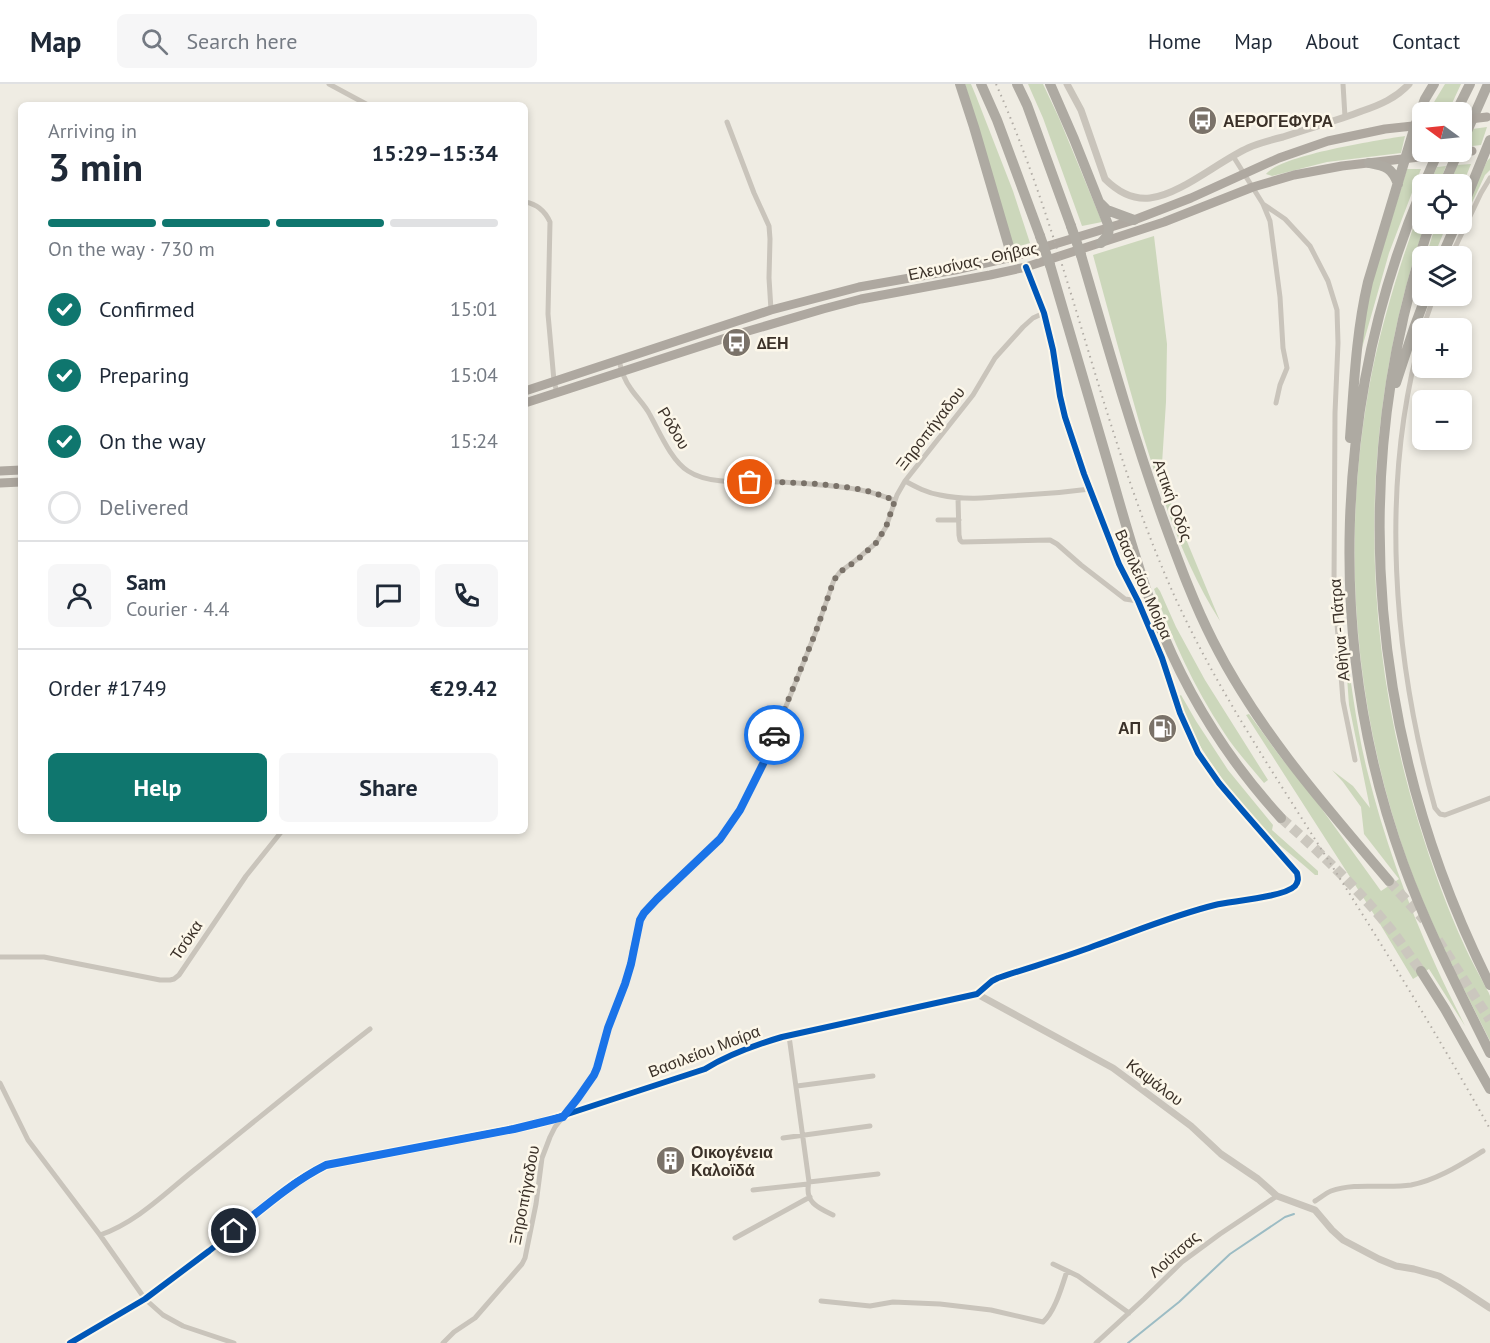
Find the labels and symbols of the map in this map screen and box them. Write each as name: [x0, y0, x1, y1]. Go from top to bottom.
north arrow: [1412, 102, 1472, 162]
bus stop icon: ΑΕΡΟΓΕΦΥΡΑ: [1186, 105, 1218, 137]
place label: ΑΕΡΟΓΕΦΥΡΑ: [1223, 111, 1333, 131]
street label: Ελευσίνας - Θήβας: [906, 237, 1040, 285]
bus stop icon: ΔΕΗ: [720, 327, 752, 359]
place label: ΔΕΗ: [757, 333, 789, 353]
street label: Ξηροπήγαδου: [891, 382, 969, 474]
street label: Ρόδου: [654, 403, 694, 453]
pin: [724, 456, 775, 507]
street label: Αττική Οδός: [1149, 456, 1197, 544]
street label: Βασιλείου Μοίρα: [1111, 526, 1177, 642]
street label: Αθήνα - Πάτρα: [1325, 578, 1353, 682]
courier: [744, 705, 804, 765]
fuel station icon: ΑΠ: [1146, 712, 1178, 744]
place label: ΑΠ: [1118, 718, 1141, 738]
street label: Τσόκα: [165, 916, 207, 964]
street label: Βασιλείου Μοίρα: [645, 1021, 763, 1081]
street label: Καψάλου: [1123, 1054, 1187, 1110]
place label: Οικογένεια Καλοϊδά: [691, 1142, 773, 1180]
street label: Ξηροπήγαδου: [505, 1144, 543, 1246]
building icon: Οικογένεια Καλοϊδά: [654, 1145, 686, 1177]
pin: [208, 1205, 259, 1256]
street label: Λούτσας: [1144, 1226, 1204, 1282]

